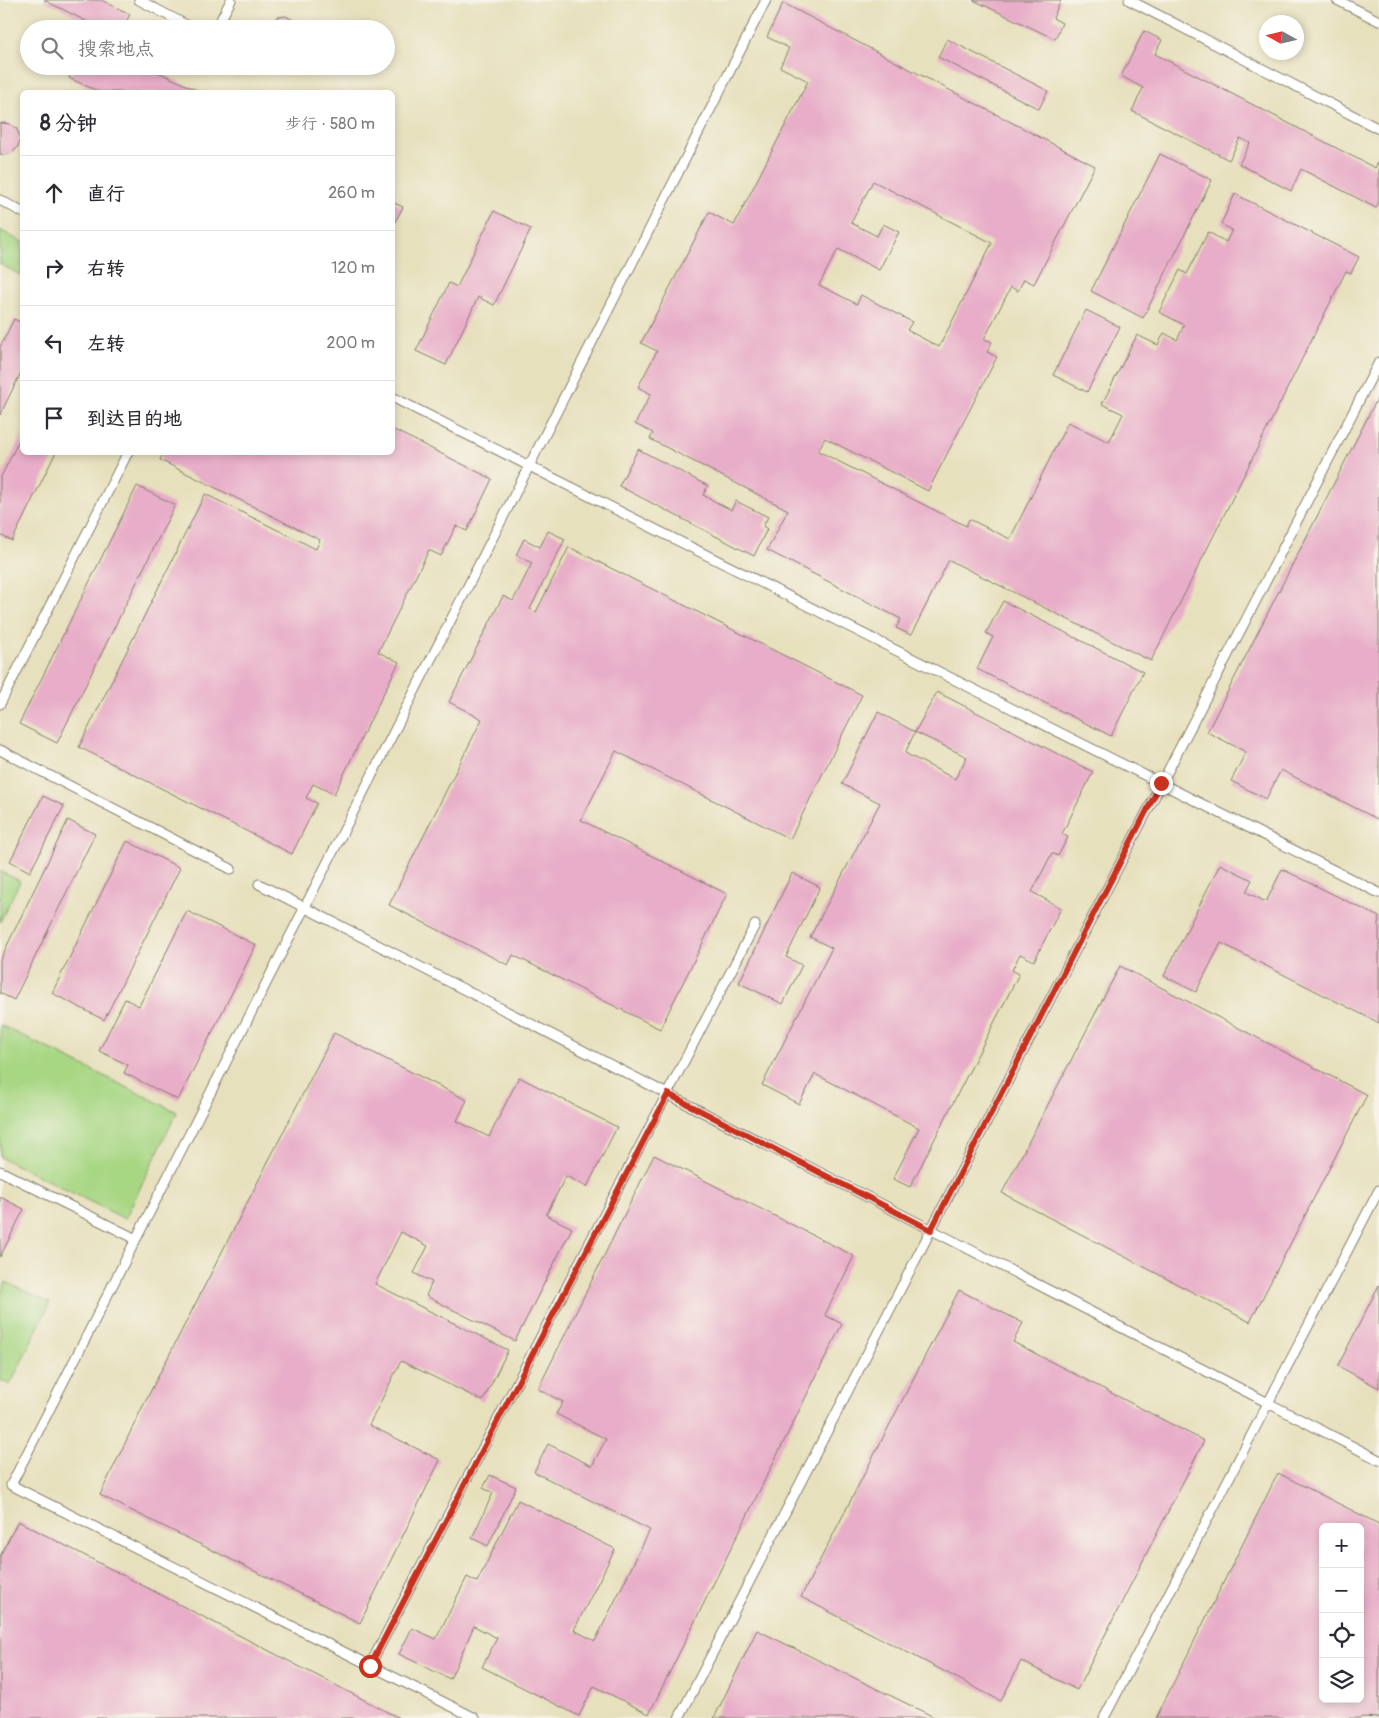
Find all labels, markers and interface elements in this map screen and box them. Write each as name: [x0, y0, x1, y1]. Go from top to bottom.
north arrow: [1259, 15, 1304, 60]
search box: [20, 20, 395, 75]
icon: search: [38, 34, 66, 62]
text: 搜索地点: [78, 37, 154, 61]
text: 8 分钟: [40, 110, 97, 137]
text: 步行 · 580 m: [286, 114, 375, 134]
icon: ahead: [40, 179, 68, 207]
text: 直行: [87, 182, 125, 206]
text: 260 m: [328, 183, 375, 203]
icon: right: [40, 254, 68, 282]
text: 右转: [87, 257, 125, 281]
text: 120 m: [331, 258, 375, 278]
icon: left: [40, 329, 68, 357]
text: 左转: [87, 332, 125, 356]
text: 200 m: [327, 333, 375, 353]
icon: arrive: [40, 404, 68, 432]
text: 到达目的地: [87, 407, 182, 431]
route end: [1150, 772, 1173, 795]
map controls: [1319, 1523, 1364, 1703]
button: +: [1319, 1523, 1364, 1568]
button: −: [1319, 1568, 1364, 1613]
button: locate: [1319, 1613, 1364, 1658]
route start: [359, 1655, 382, 1678]
button: layers: [1319, 1658, 1364, 1703]

